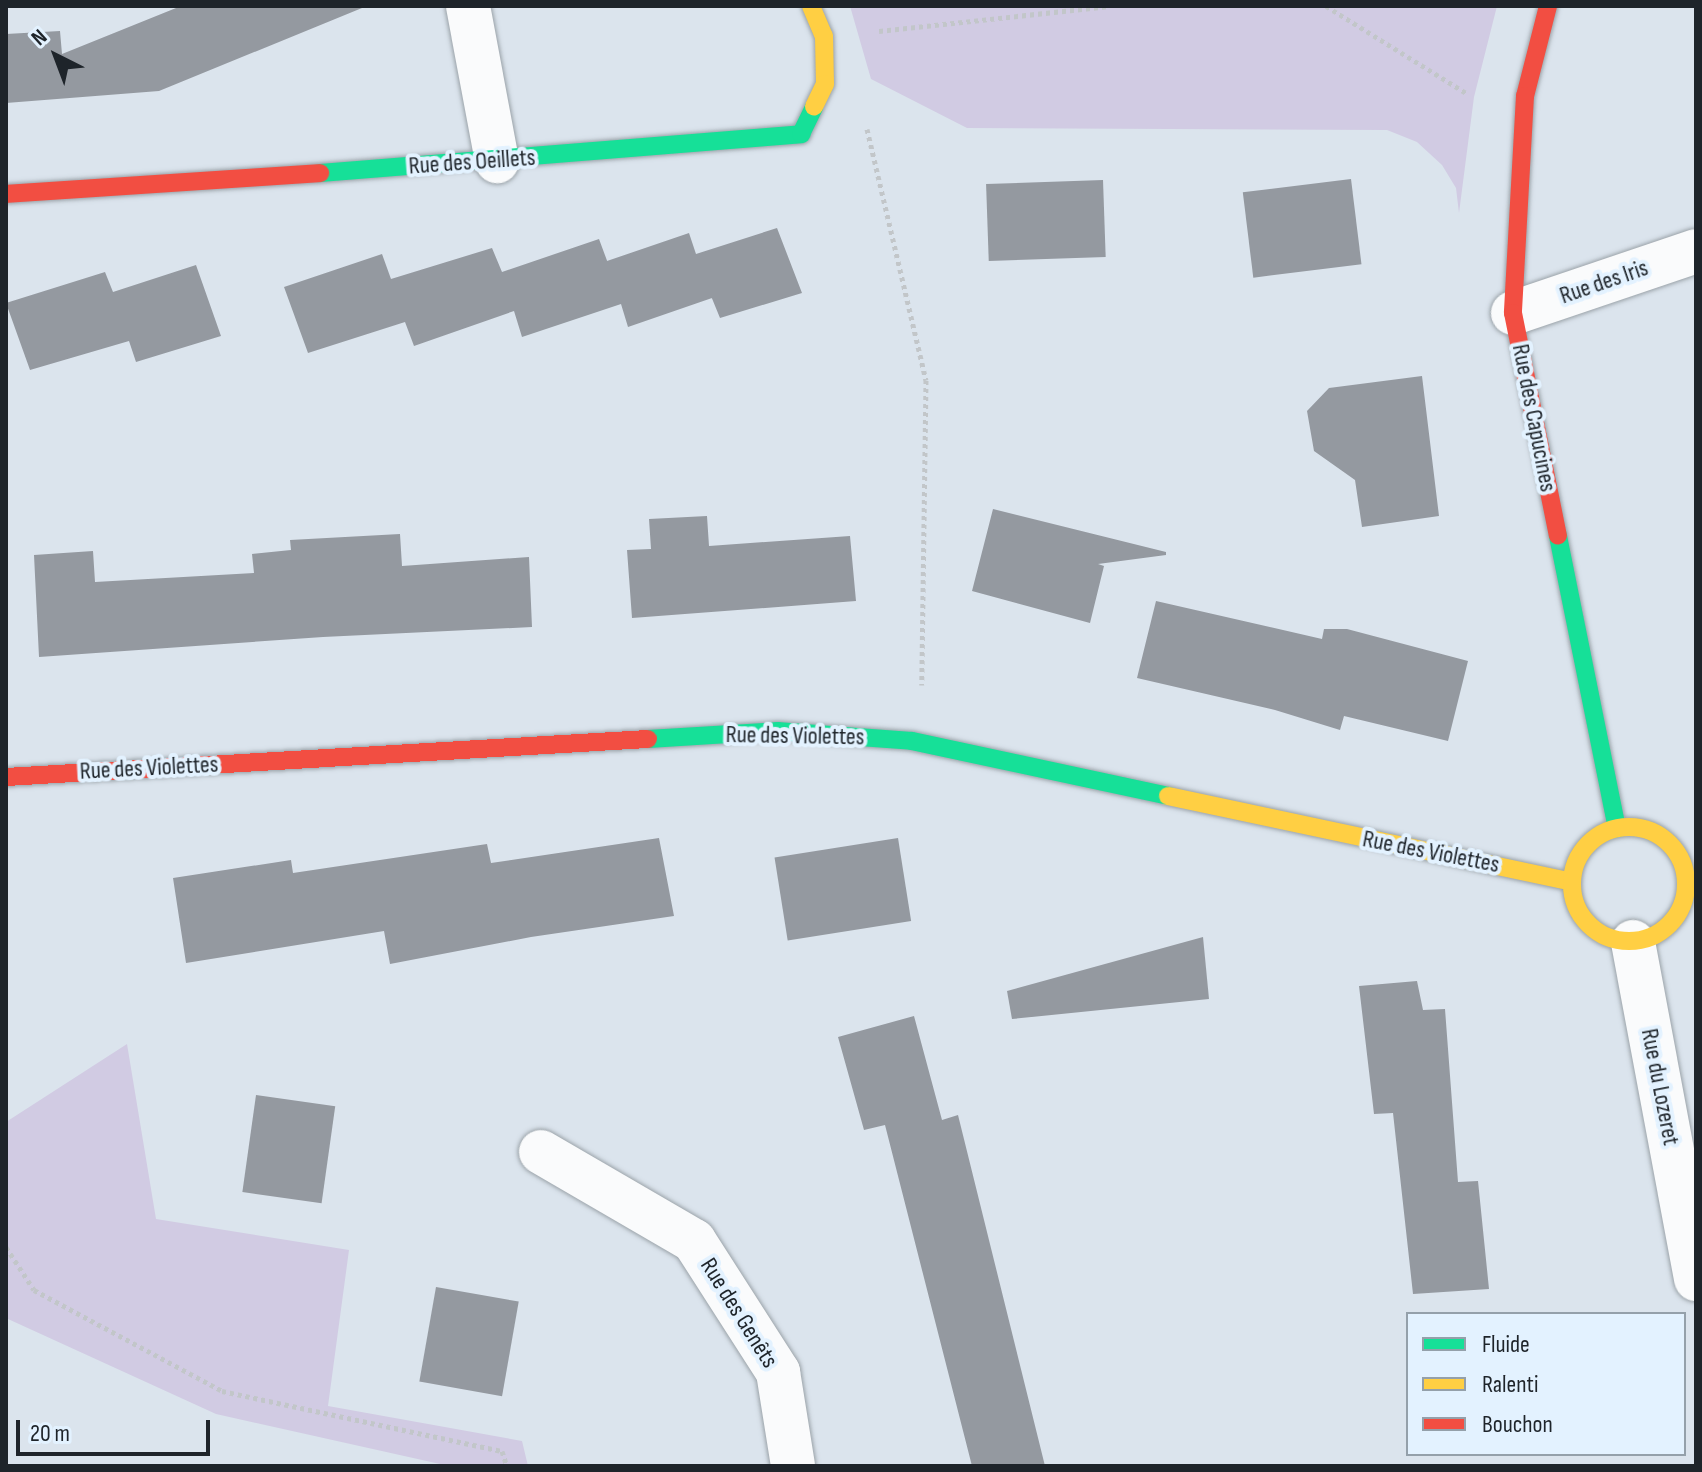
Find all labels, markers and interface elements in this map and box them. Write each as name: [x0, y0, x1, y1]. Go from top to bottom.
north arrow: [16, 16, 96, 96]
text: N: [26, 24, 53, 52]
street label: Rue des Oeillets: [408, 143, 536, 181]
street label: Rue des Iris: [1556, 253, 1652, 311]
street label: Rue des Capucines: [1506, 342, 1562, 494]
street label: Rue des Violettes: [725, 720, 865, 752]
street label: Rue des Violettes: [79, 750, 219, 786]
street label: Rue des Violettes: [1360, 825, 1502, 879]
street label: Rue du Lozeret: [1635, 1026, 1685, 1148]
street label: Rue des Genêts: [694, 1253, 784, 1373]
legend: [1406, 1312, 1686, 1456]
text: Fluide: [1482, 1330, 1530, 1359]
text: Ralenti: [1482, 1370, 1538, 1399]
scale bar: [20, 1404, 214, 1454]
text: Bouchon: [1482, 1410, 1553, 1439]
text: 20 m: [30, 1419, 70, 1448]

